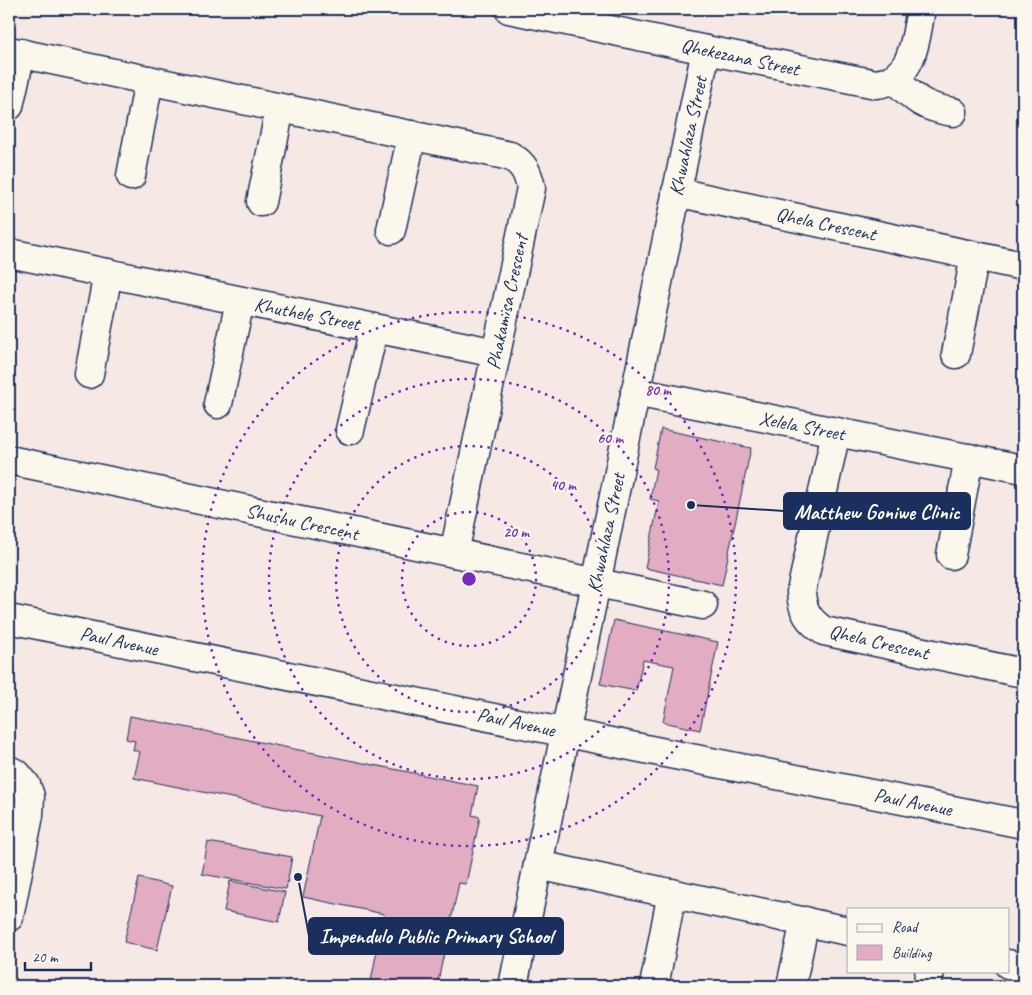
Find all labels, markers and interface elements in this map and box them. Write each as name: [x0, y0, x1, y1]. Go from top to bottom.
street label: Qhekezana Street: [679, 32, 804, 82]
street label: Khwahlaza Street: [663, 72, 713, 198]
street label: Qhela Crescent: [774, 201, 881, 247]
street label: Phakamisa Crescent: [480, 229, 534, 372]
street label: Khuthele Street: [252, 292, 364, 337]
text: 80 m: [645, 381, 672, 400]
street label: Xelela Street: [757, 405, 849, 447]
text: 60 m: [597, 429, 624, 448]
street label: Khwahlaza Street: [581, 469, 631, 595]
text: 40 m: [550, 476, 577, 495]
callout: Matthew Goniwe Clinic: [784, 493, 970, 529]
street label: Shushu Crescent: [243, 498, 363, 547]
text: Matthew Goniwe Clinic: [794, 499, 961, 525]
text: 20 m: [503, 523, 530, 542]
centre of rings: [460, 570, 478, 588]
street label: Qhela Crescent: [827, 618, 934, 666]
street label: Paul Avenue: [78, 621, 162, 662]
street label: Paul Avenue: [475, 702, 559, 743]
street label: Paul Avenue: [872, 782, 956, 822]
legend: [847, 908, 1010, 972]
callout: Impendulo Public Primary School: [309, 918, 563, 954]
text: Road: [892, 918, 919, 937]
text: Impendulo Public Primary School: [319, 923, 557, 949]
scale bar: [25, 940, 91, 972]
text: Building: [892, 944, 932, 963]
text: 20 m: [32, 948, 59, 967]

